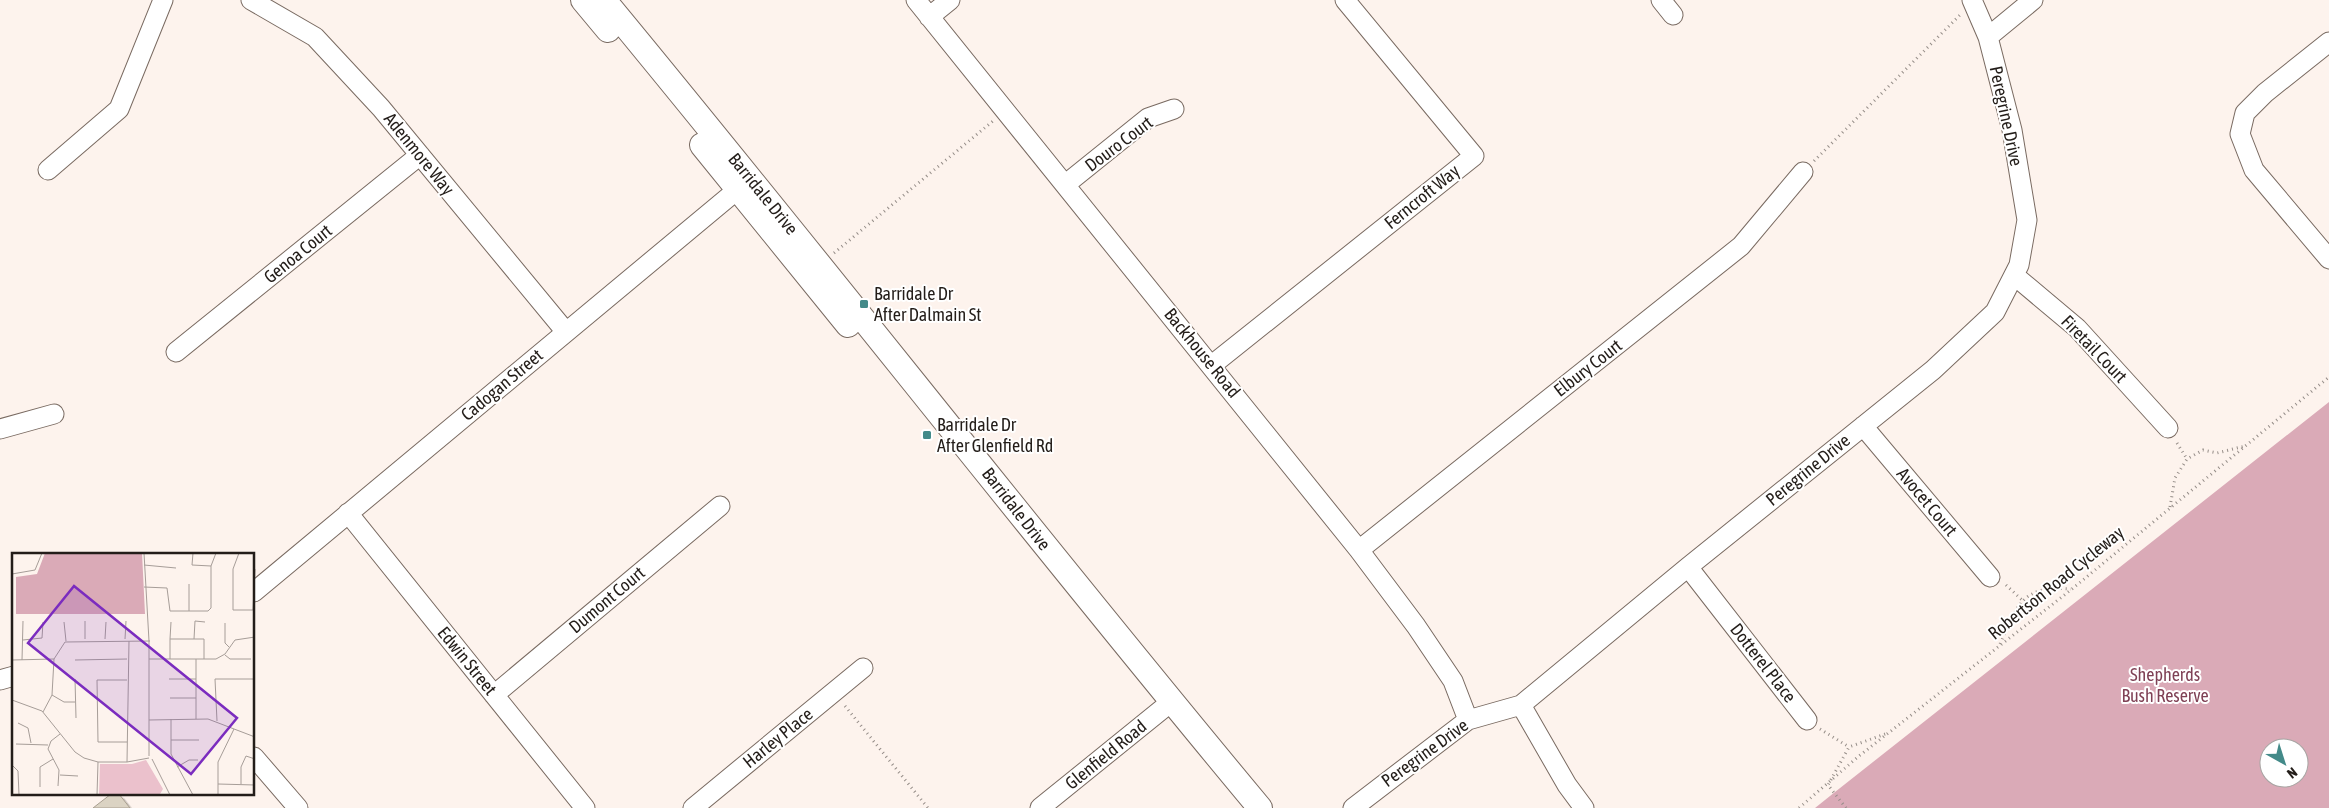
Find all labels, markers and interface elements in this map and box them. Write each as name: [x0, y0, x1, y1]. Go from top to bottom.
street label: Peregrine Drive: [1986, 64, 2027, 168]
street label: Adenmore Way: [380, 108, 459, 199]
street label: Douro Court: [1081, 111, 1157, 176]
street label: Barridale Drive: [724, 149, 803, 239]
street label: Ferncroft Way: [1380, 160, 1463, 233]
street label: Genoa Court: [259, 220, 336, 287]
place label: Barridale Dr After Dalmain St: [874, 283, 981, 325]
marker: Barridale Dr After Dalmain St: [858, 298, 870, 310]
street label: Backhouse Road: [1160, 304, 1245, 402]
street label: Firetail Court: [2057, 311, 2132, 387]
street label: Elbury Court: [1550, 335, 1626, 401]
street label: Cadogan Street: [457, 344, 547, 425]
place label: Barridale Dr After Glenfield Rd: [937, 414, 1053, 456]
marker: Barridale Dr After Glenfield Rd: [921, 429, 933, 441]
street label: Peregrine Drive: [1762, 429, 1854, 510]
street label: Barridale Drive: [978, 463, 1055, 554]
street label: Avocet Court: [1893, 463, 1962, 540]
street label: Robertson Road Cycleway: [1984, 522, 2128, 644]
inset map: [12, 553, 255, 796]
street label: Dumont Court: [565, 562, 649, 637]
street label: Dotterel Place: [1726, 619, 1801, 706]
street label: Edwin Street: [433, 622, 501, 699]
park label: Shepherds Bush Reserve: [2121, 664, 2209, 706]
street label: Harley Place: [739, 703, 817, 772]
street label: Peregrine Drive: [1377, 714, 1472, 791]
street label: Glenfield Road: [1061, 716, 1150, 794]
north arrow: [2259, 738, 2309, 788]
text: N: [2284, 764, 2300, 782]

